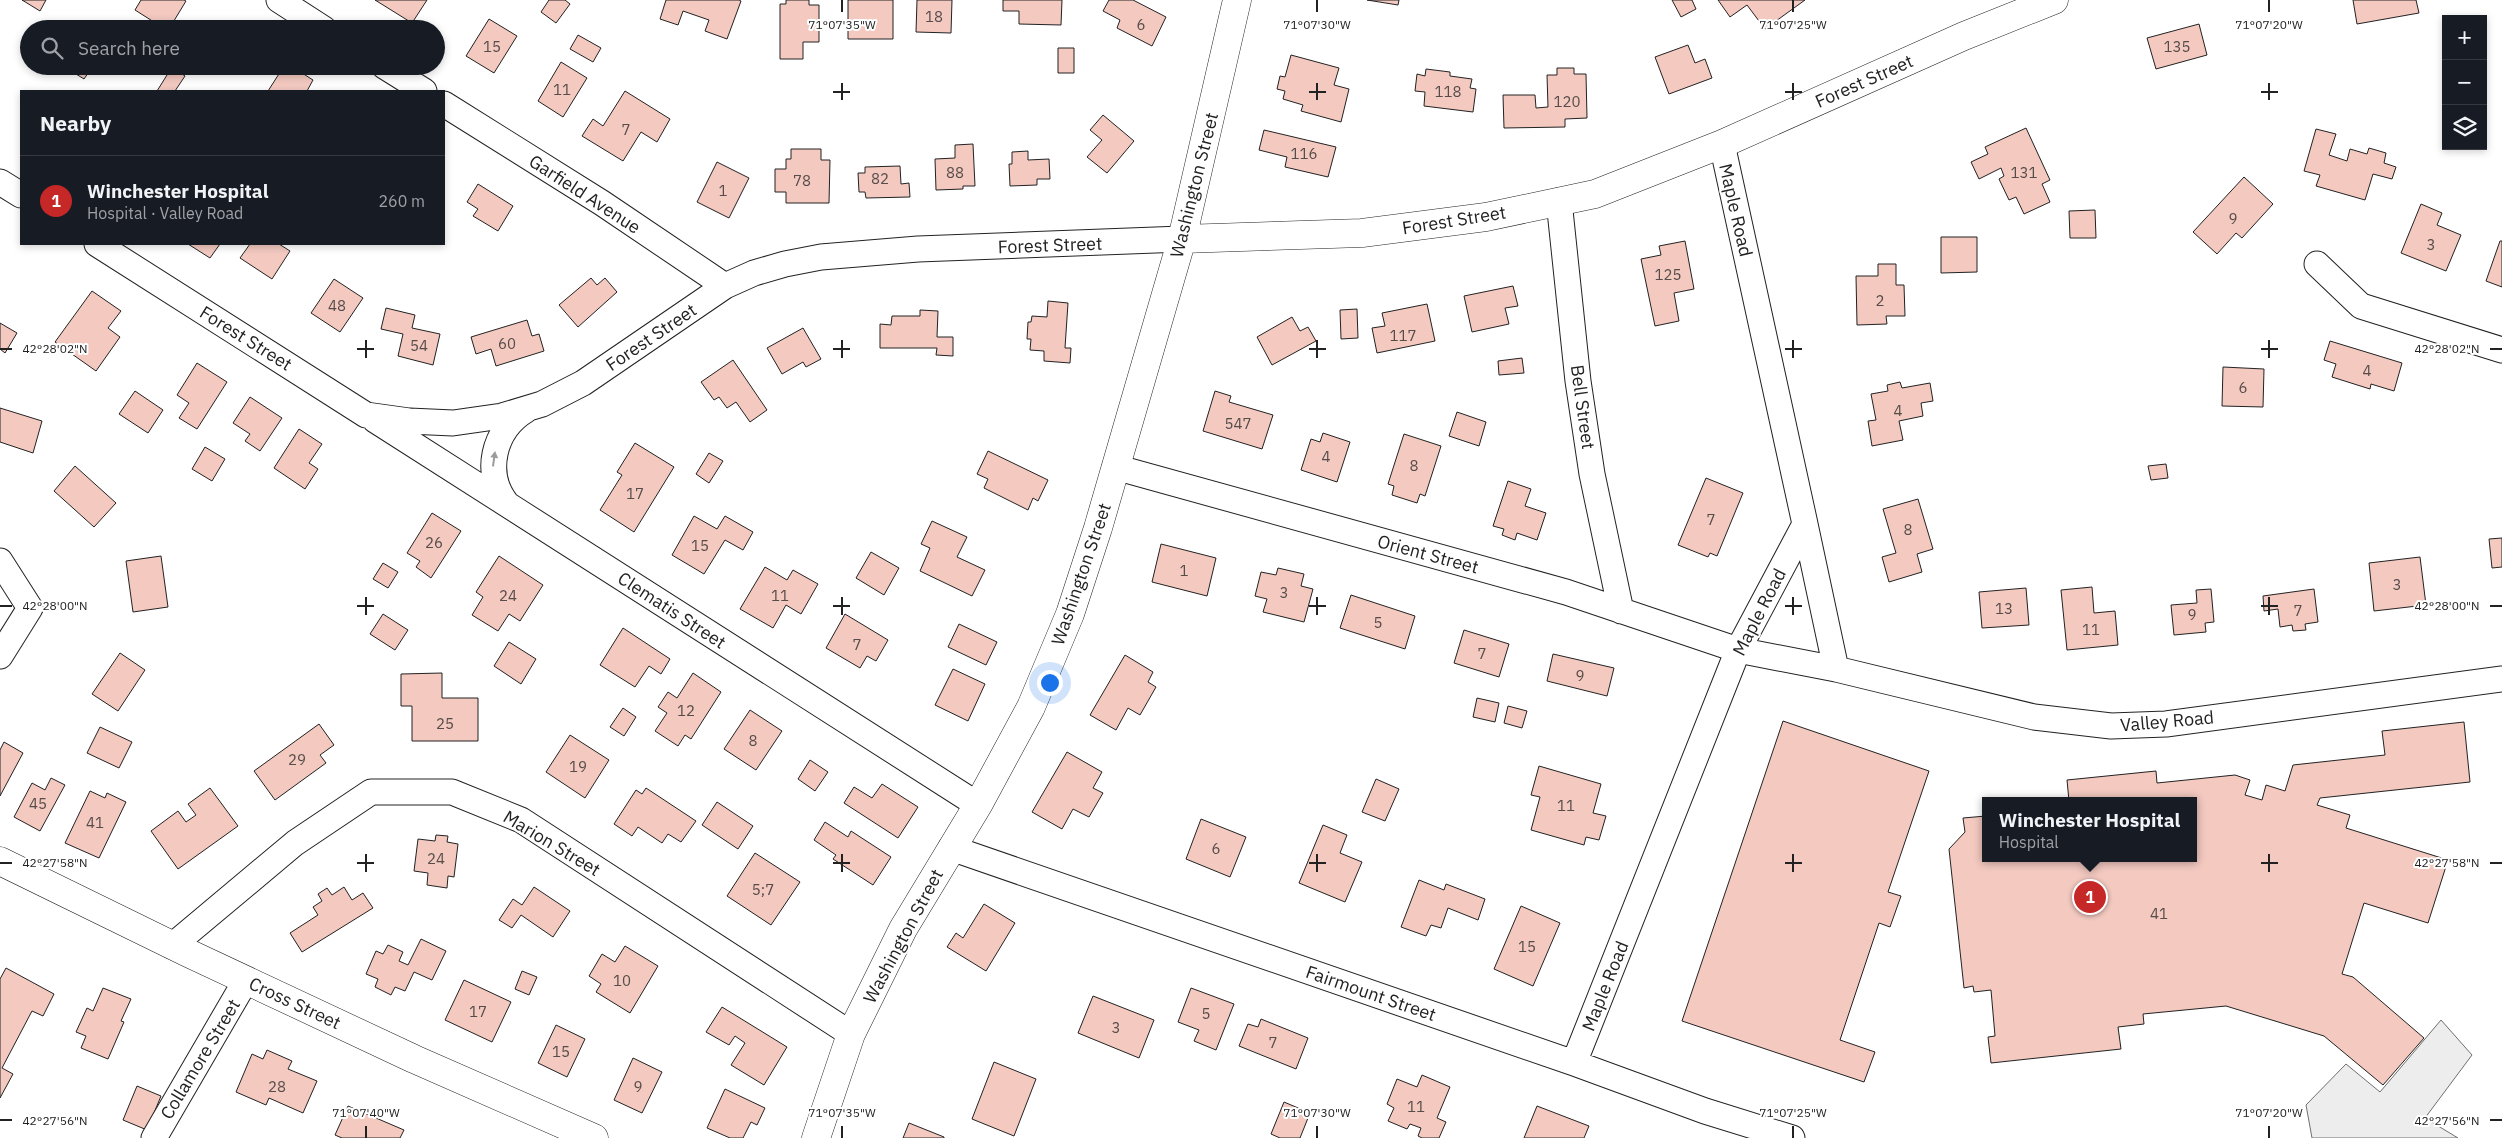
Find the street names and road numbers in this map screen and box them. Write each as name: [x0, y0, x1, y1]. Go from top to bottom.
street label: Forest Street: [1812, 49, 1916, 113]
street label: Washington Street: [1165, 110, 1223, 260]
street label: Garfield Avenue: [525, 149, 645, 239]
street label: Maple Road: [1714, 161, 1758, 259]
street label: Forest Street: [1401, 200, 1507, 240]
street label: Forest Street: [997, 232, 1103, 258]
street label: Forest Street: [601, 298, 701, 376]
street label: Forest Street: [196, 301, 296, 375]
street label: Bell Street: [1566, 363, 1600, 451]
street label: Washington Street: [1046, 500, 1116, 648]
street label: Orient Street: [1375, 529, 1481, 579]
street label: Maple Road: [1727, 564, 1791, 660]
street label: Clematis Street: [614, 566, 730, 654]
street label: Valley Road: [2119, 705, 2215, 737]
street label: Marion Street: [499, 805, 605, 881]
street label: Washington Street: [858, 865, 948, 1007]
street label: Maple Road: [1577, 938, 1633, 1034]
street label: Fairmount Street: [1303, 960, 1439, 1026]
street label: Cross Street: [245, 972, 345, 1034]
street label: Collamore Street: [155, 995, 245, 1123]

